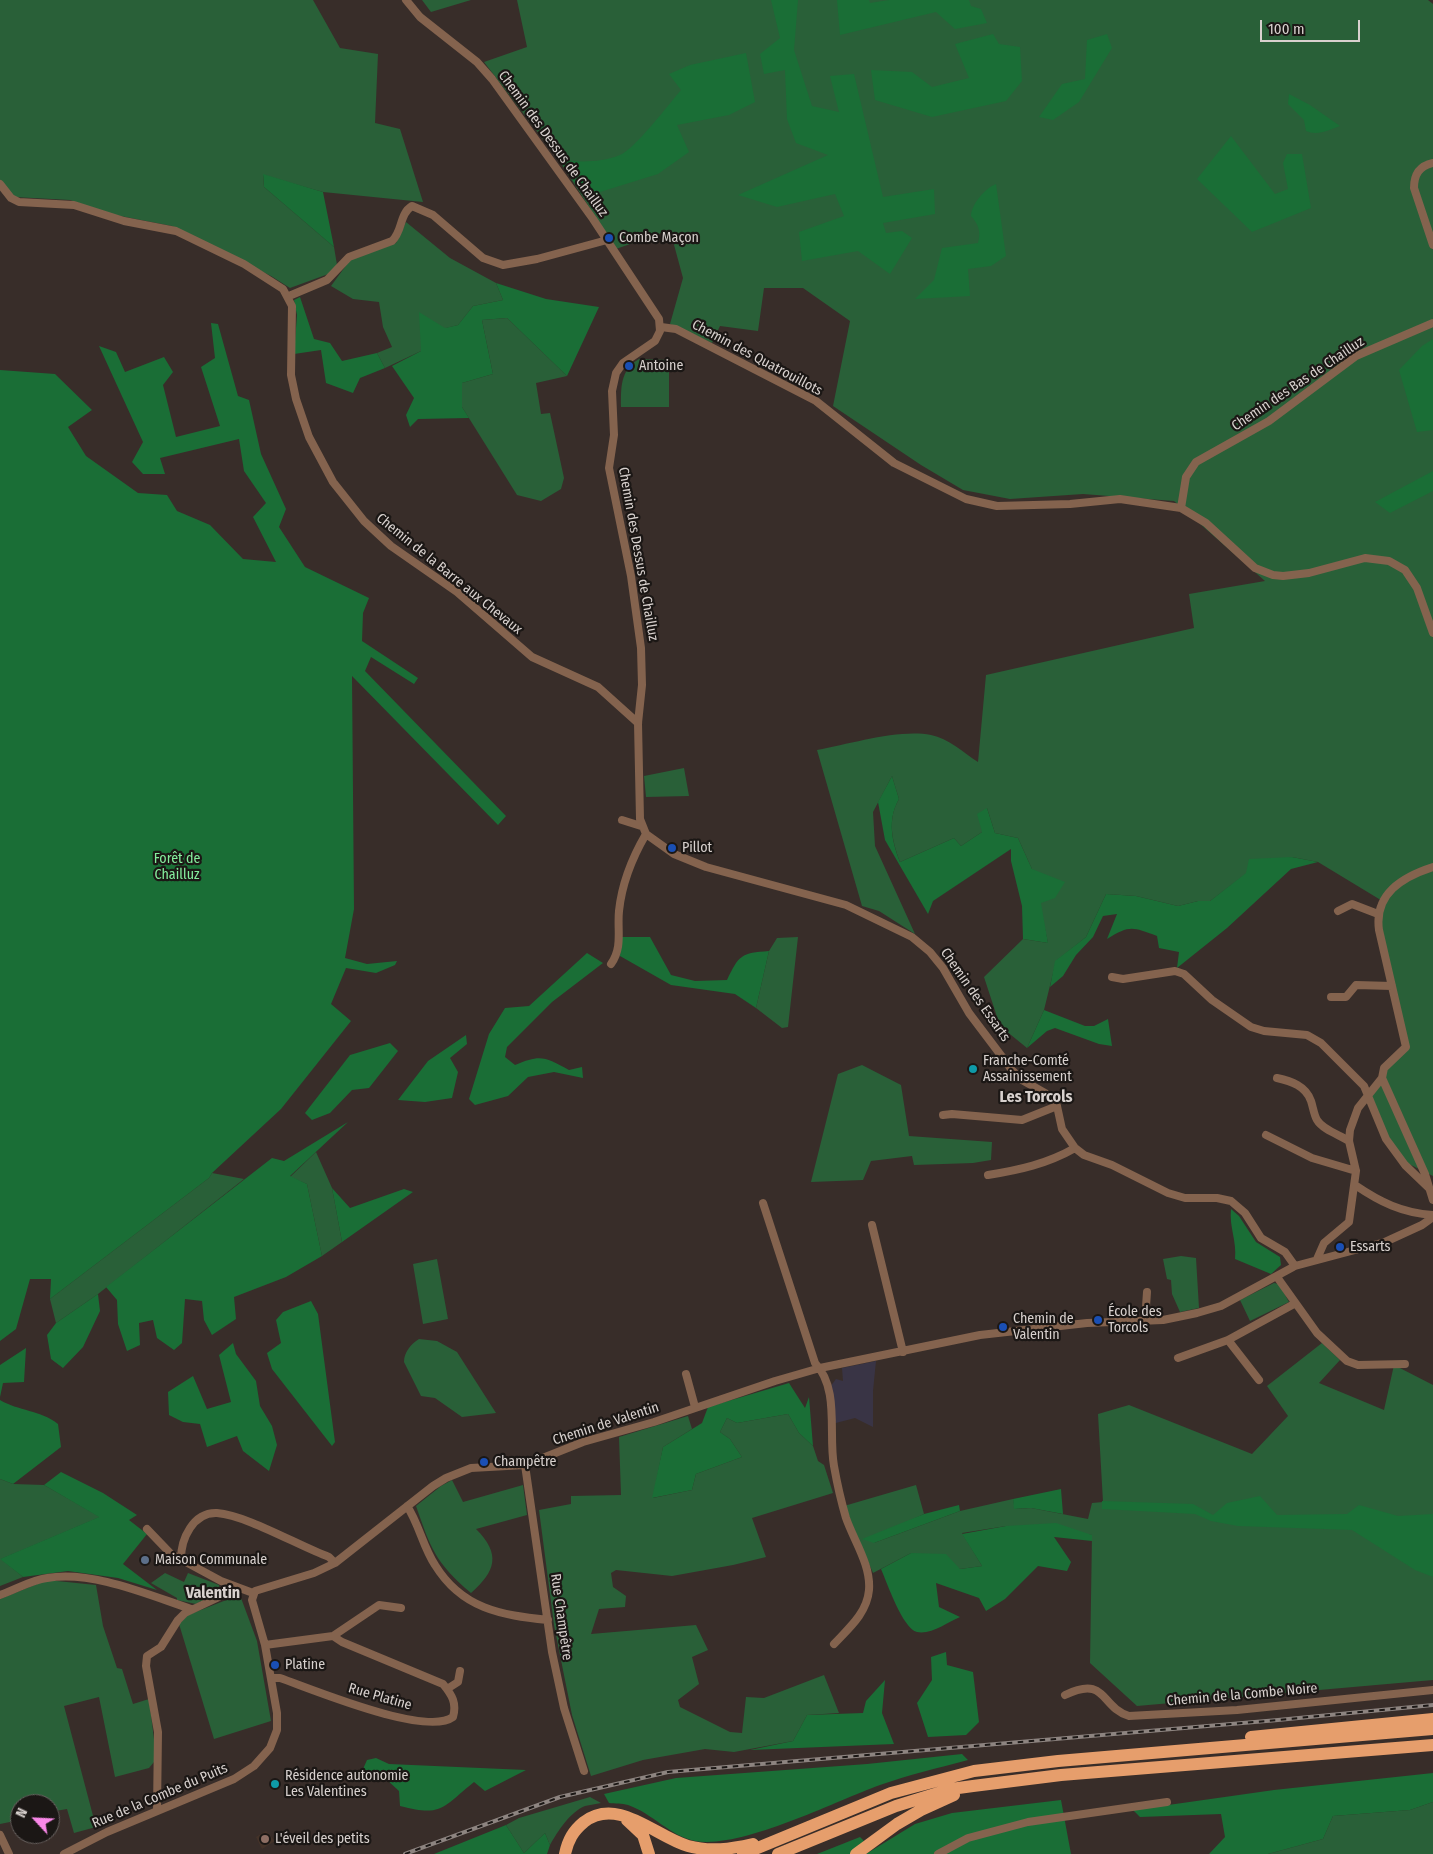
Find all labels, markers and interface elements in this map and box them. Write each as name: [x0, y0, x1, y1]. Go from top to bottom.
scale bar: [1263, 10, 1363, 42]
text: 100 m: [1268, 20, 1305, 38]
street label: Chemin des Dessus de Chailluz: [494, 68, 612, 220]
place label: Combe Maçon: [619, 230, 699, 246]
marker: Combe Maçon: [603, 232, 615, 244]
street label: Chemin des Quatrouillots: [689, 316, 825, 400]
street label: Chemin des Bas de Chailluz: [1229, 333, 1367, 435]
place label: Antoine: [639, 358, 683, 374]
marker: Antoine: [623, 360, 635, 372]
street label: Chemin des Dessus de Chailluz: [614, 466, 662, 642]
street label: Chemin de la Barre aux Chevaux: [373, 510, 525, 638]
place label: Pillot: [682, 840, 712, 856]
marker: Pillot: [666, 842, 678, 854]
park label: Forêt de Chailluz: [154, 851, 200, 884]
street label: Chemin des Essarts: [936, 945, 1014, 1045]
place label: Franche-Comté Assainissement: [983, 1053, 1072, 1086]
marker: Franche-Comté Assainissement: [967, 1063, 979, 1075]
district label: Les Torcols: [999, 1088, 1073, 1108]
place label: Essarts: [1350, 1239, 1391, 1255]
marker: Essarts: [1334, 1241, 1346, 1253]
place label: École des Torcols: [1108, 1304, 1162, 1336]
place label: Chemin de Valentin: [1013, 1311, 1074, 1344]
marker: École des Torcols: [1092, 1314, 1104, 1326]
marker: Chemin de Valentin: [997, 1321, 1009, 1333]
street label: Chemin de Valentin: [551, 1399, 661, 1449]
place label: Champêtre: [494, 1454, 556, 1470]
marker: Champêtre: [478, 1456, 490, 1468]
place label: Maison Communale: [155, 1552, 267, 1568]
marker: Maison Communale: [139, 1554, 151, 1566]
street label: Rue Champêtre: [547, 1573, 575, 1661]
district label: Valentin: [186, 1584, 240, 1604]
place label: Platine: [285, 1657, 325, 1673]
marker: Platine: [269, 1659, 281, 1671]
street label: Rue Platine: [346, 1680, 414, 1714]
street label: Chemin de la Combe Noire: [1166, 1680, 1318, 1710]
street label: Rue de la Combe du Puits: [90, 1760, 230, 1832]
place label: Résidence autonomie Les Valentines: [285, 1768, 408, 1800]
marker: Résidence autonomie Les Valentines: [269, 1778, 281, 1790]
north arrow: [10, 1794, 60, 1844]
text: N: [12, 1805, 31, 1820]
place label: L'éveil des petits: [275, 1831, 370, 1847]
marker: L'éveil des petits: [259, 1833, 271, 1845]

